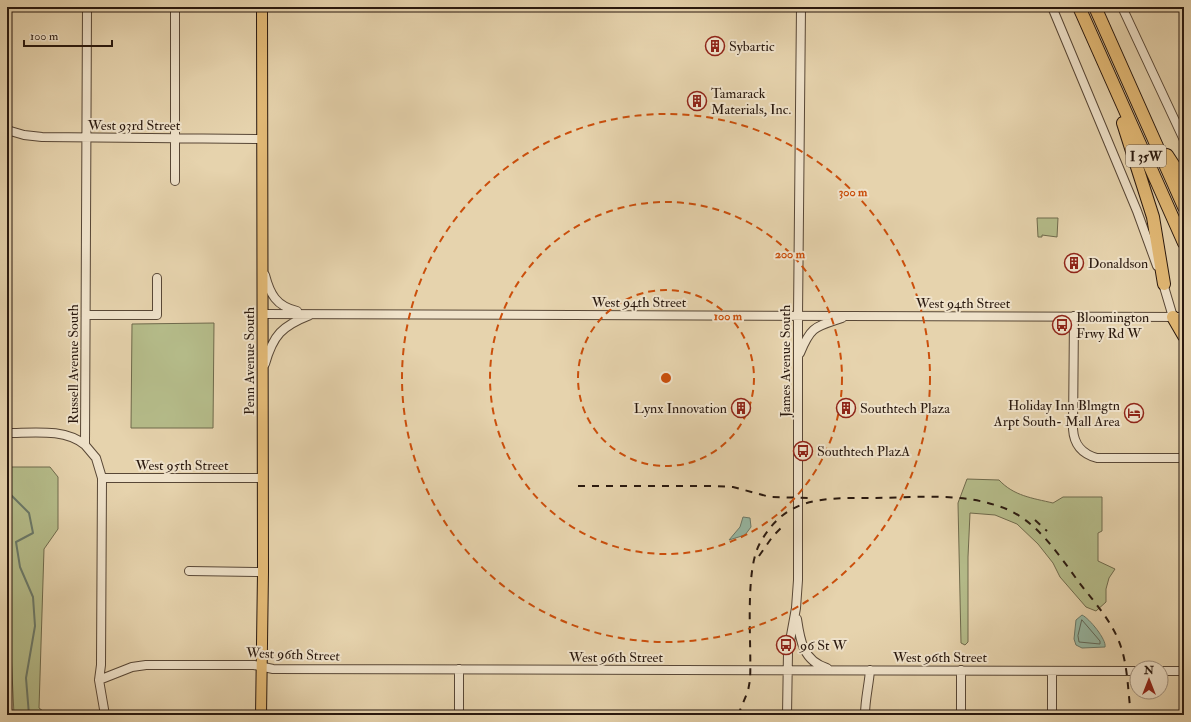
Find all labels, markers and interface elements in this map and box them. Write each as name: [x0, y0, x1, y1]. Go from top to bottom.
scale bar: [24, 22, 112, 48]
text: 100 m: [30, 29, 59, 44]
building icon: Sybartic: [704, 35, 726, 57]
place label: Sybartic: [729, 38, 775, 56]
place label: Tamarack Materials, Inc.: [711, 85, 791, 118]
building icon: Tamarack Materials, Inc.: [686, 90, 708, 112]
street label: West 93rd Street: [87, 117, 181, 134]
road number: I 35W: [1126, 145, 1166, 167]
text: 300 m: [839, 185, 868, 200]
text: 200 m: [775, 247, 806, 262]
building icon: Donaldson: [1063, 252, 1085, 274]
place label: Donaldson: [1088, 255, 1148, 272]
street label: West 94th Street: [591, 294, 687, 311]
street label: West 94th Street: [915, 295, 1011, 312]
street label: Russell Avenue South: [65, 303, 82, 424]
street label: James Avenue South: [777, 304, 794, 418]
street label: Penn Avenue South: [241, 306, 258, 415]
text: 100 m: [714, 309, 743, 324]
place label: Bloomington Frwy Rd W: [1076, 309, 1149, 343]
bus stop icon: Bloomington Frwy Rd W: [1051, 314, 1073, 336]
centre of rings: [659, 371, 673, 385]
building icon: Lynx Innovation: [730, 397, 752, 419]
building icon: Southtech Plaza: [835, 397, 857, 419]
place label: Holiday Inn Blmgtn Arpt South- Mall Area: [993, 397, 1120, 431]
place label: Lynx Innovation: [634, 400, 727, 418]
place label: Southtech Plaza: [860, 400, 950, 417]
hotel icon: Holiday Inn Blmgtn Arpt South- Mall Area: [1123, 402, 1145, 424]
bus stop icon: Southtech PlazA: [792, 440, 814, 462]
place label: Southtech PlazA: [817, 443, 910, 460]
street label: West 95th Street: [134, 457, 229, 474]
bus stop icon: 96 St W: [775, 634, 797, 656]
place label: 96 St W: [799, 637, 847, 654]
street label: West 96th Street: [245, 644, 341, 665]
street label: West 96th Street: [568, 649, 663, 666]
street label: West 96th Street: [892, 649, 987, 666]
north arrow: [1129, 660, 1169, 700]
text: N: [1143, 664, 1155, 677]

